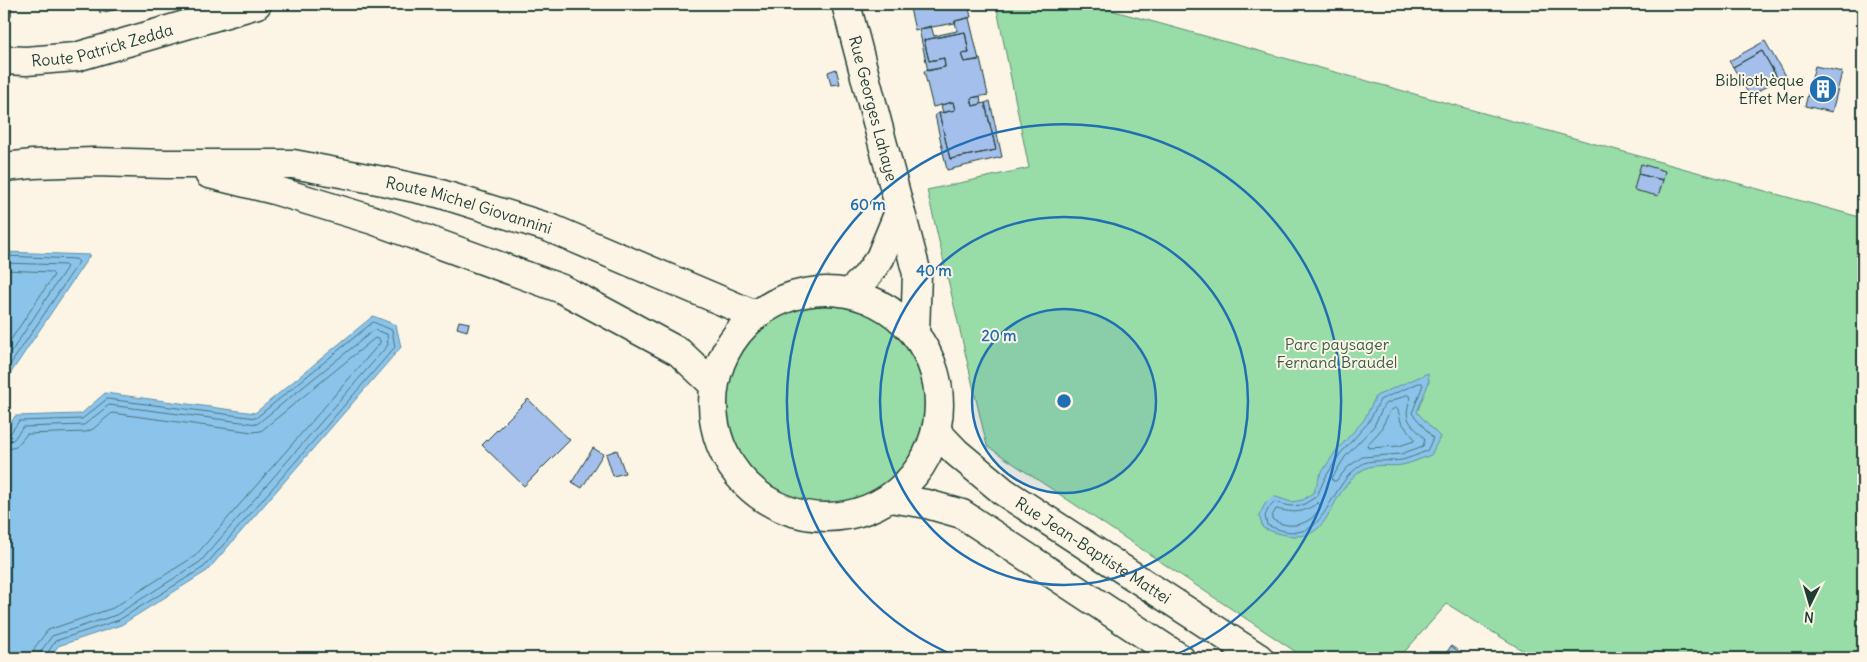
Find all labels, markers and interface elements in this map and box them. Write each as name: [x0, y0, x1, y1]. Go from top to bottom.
street label: Route Patrick Zedda: [31, 19, 175, 71]
street label: Rue Georges Lahaye: [845, 33, 902, 183]
place label: Bibliothèque Effet Mer: [1715, 70, 1804, 108]
building icon: Bibliothèque Effet Mer: [1808, 74, 1838, 104]
street label: Route Michel Giovannini: [384, 172, 554, 238]
text: 60 m: [850, 195, 886, 214]
text: 40 m: [916, 261, 952, 280]
text: 20 m: [982, 326, 1016, 345]
park label: Parc paysager Fernand Braudel: [1277, 334, 1397, 372]
centre of rings: [1055, 392, 1073, 410]
street label: Rue Jean-Baptiste Mattei: [1012, 492, 1175, 608]
north arrow: [1784, 580, 1834, 630]
text: N: [1803, 608, 1814, 626]

